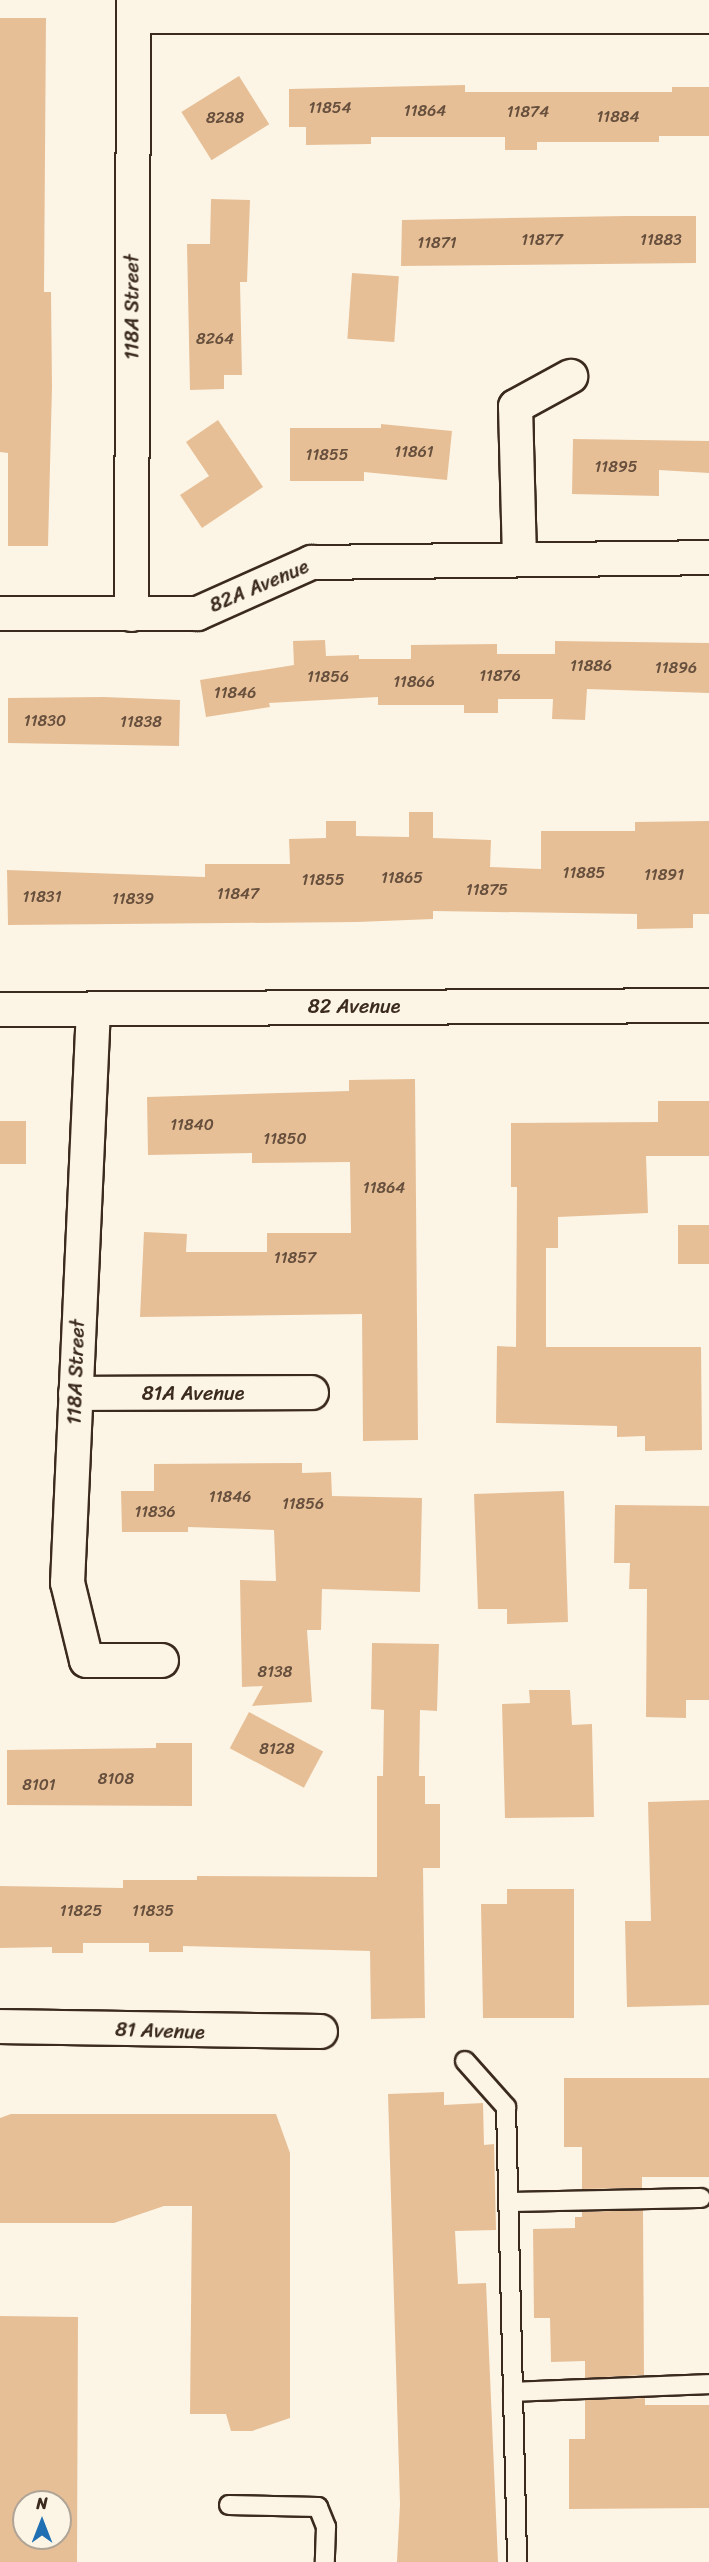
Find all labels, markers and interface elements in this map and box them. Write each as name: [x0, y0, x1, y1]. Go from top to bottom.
house number: 11854: [308, 98, 352, 118]
house number: 11864: [404, 101, 446, 121]
house number: 11874: [507, 102, 549, 122]
house number: 11884: [596, 107, 640, 127]
house number: 8288: [206, 108, 244, 128]
house number: 11877: [521, 230, 563, 250]
house number: 11883: [640, 230, 682, 250]
house number: 11871: [417, 233, 457, 253]
street label: 118A Street: [120, 254, 144, 360]
house number: 8264: [196, 329, 234, 349]
house number: 11861: [394, 442, 434, 462]
house number: 11855: [306, 445, 348, 465]
house number: 11895: [595, 457, 637, 477]
street label: 82A Avenue: [206, 554, 312, 618]
house number: 11886: [570, 656, 612, 676]
house number: 11896: [655, 658, 697, 678]
house number: 11876: [479, 666, 521, 686]
house number: 11856: [307, 667, 349, 687]
house number: 11866: [393, 672, 435, 692]
house number: 11846: [214, 683, 256, 703]
house number: 11830: [24, 711, 66, 731]
house number: 11838: [120, 712, 162, 732]
house number: 11885: [563, 863, 605, 883]
house number: 11891: [644, 865, 684, 885]
house number: 11865: [381, 868, 423, 888]
house number: 11855: [302, 870, 344, 890]
house number: 11875: [466, 880, 508, 900]
house number: 11847: [217, 884, 259, 904]
house number: 11831: [22, 887, 62, 907]
house number: 11839: [112, 889, 154, 909]
street label: 82 Avenue: [308, 994, 400, 1018]
house number: 11840: [170, 1115, 214, 1135]
house number: 11850: [263, 1129, 307, 1149]
house number: 11864: [363, 1178, 405, 1198]
house number: 11857: [274, 1248, 316, 1268]
street label: 118A Street: [62, 1319, 90, 1425]
street label: 81A Avenue: [142, 1381, 244, 1405]
house number: 11846: [209, 1487, 251, 1507]
house number: 11856: [282, 1494, 324, 1514]
house number: 11836: [134, 1502, 176, 1522]
house number: 8138: [258, 1662, 292, 1682]
house number: 8128: [259, 1739, 295, 1759]
house number: 8108: [98, 1769, 134, 1789]
house number: 8101: [22, 1775, 56, 1795]
house number: 11825: [60, 1901, 102, 1921]
house number: 11835: [132, 1901, 174, 1921]
street label: 81 Avenue: [115, 2017, 205, 2045]
text: N: [36, 2489, 48, 2518]
north arrow: [12, 2490, 72, 2550]

